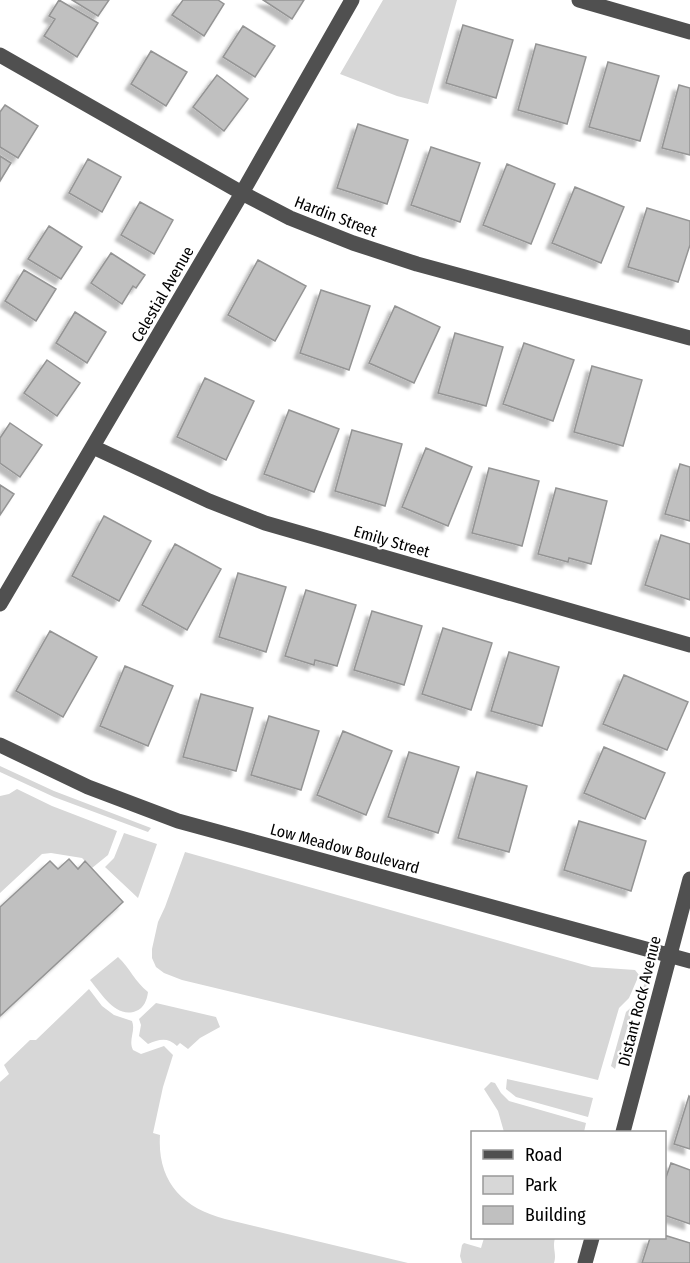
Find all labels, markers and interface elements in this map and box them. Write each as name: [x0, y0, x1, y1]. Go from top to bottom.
street label: Hardin Street: [292, 192, 380, 241]
street label: Celestial Avenue: [127, 243, 198, 346]
street label: Emily Street: [352, 522, 433, 562]
street label: Low Meadow Boulevard: [268, 819, 422, 878]
street label: Distant Rock Avenue: [614, 934, 665, 1068]
legend: [471, 1131, 666, 1239]
text: Road: [525, 1144, 562, 1166]
text: Park: [525, 1174, 558, 1196]
text: Building: [525, 1204, 586, 1226]

